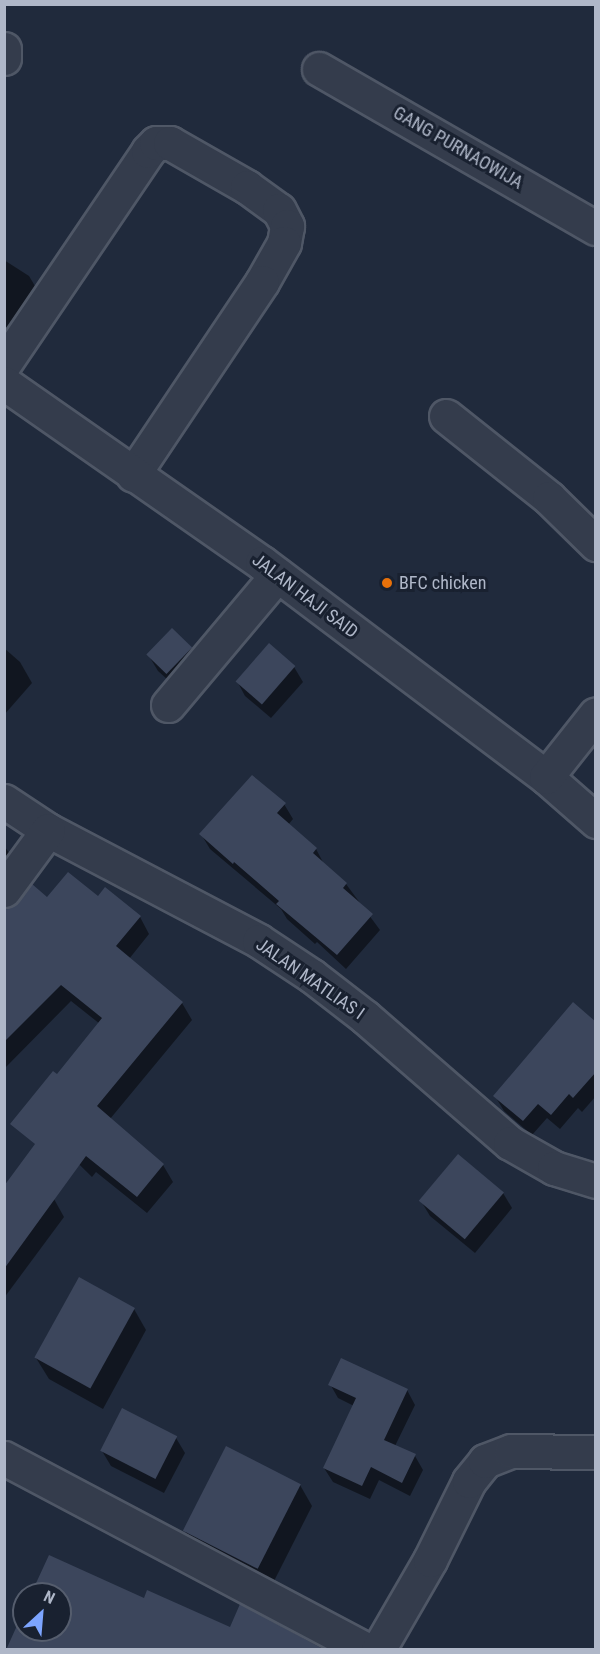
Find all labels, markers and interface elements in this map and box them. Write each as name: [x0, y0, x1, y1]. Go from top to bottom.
street label: GANG PURNAOWIJA: [389, 102, 527, 194]
street label: JALAN HAJI SAID: [248, 549, 362, 643]
place label: BFC chicken: [399, 572, 486, 594]
marker: BFC chicken: [380, 576, 394, 590]
street label: JALAN MATLIAS I: [252, 934, 368, 1024]
north arrow: [12, 1582, 72, 1642]
text: N: [41, 1586, 58, 1608]

